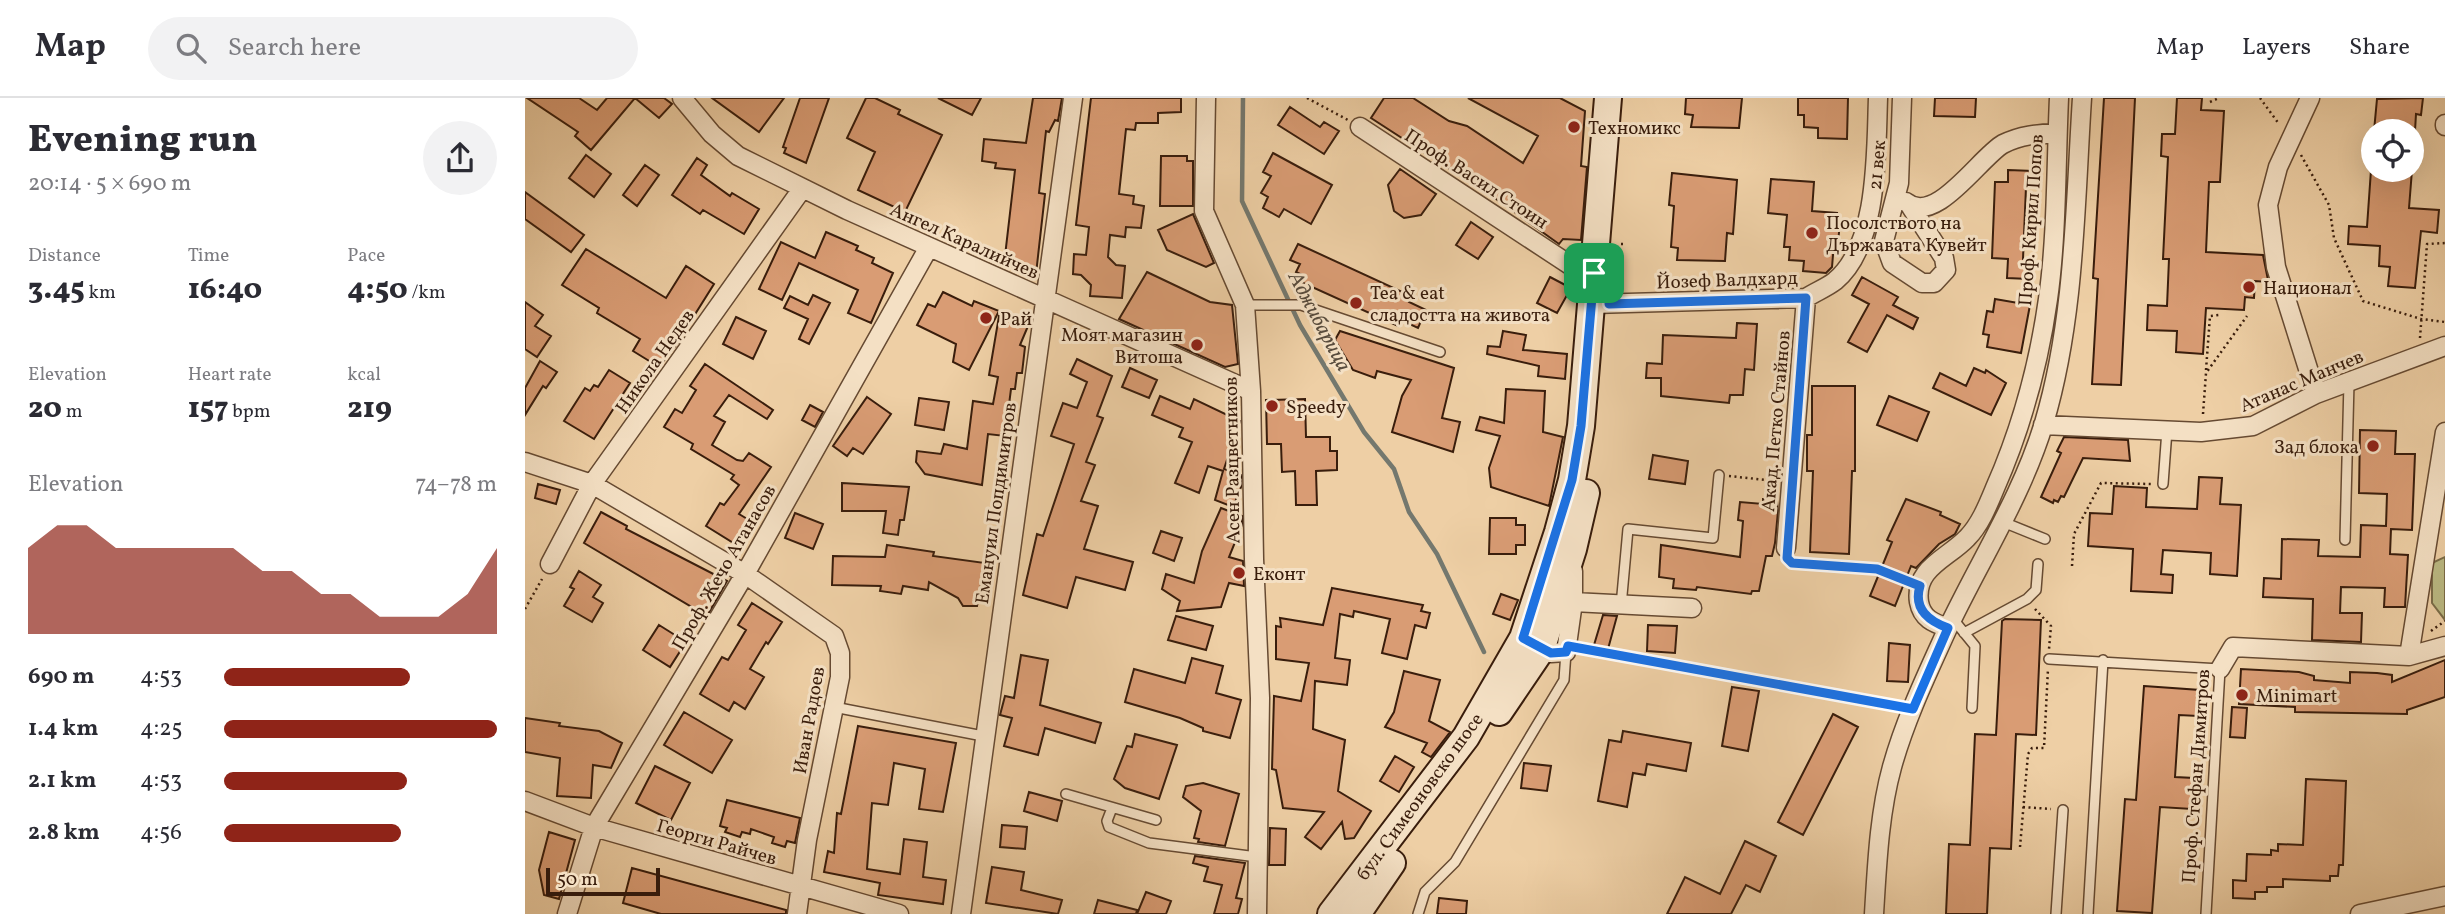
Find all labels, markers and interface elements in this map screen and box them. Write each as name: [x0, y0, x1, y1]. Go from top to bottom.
search box: [148, 17, 638, 80]
text: Map: [35, 25, 106, 71]
icon: search: [172, 29, 210, 67]
text: Search here: [228, 30, 361, 66]
text: Map: [2156, 31, 2204, 65]
text: Layers: [2242, 31, 2311, 65]
text: Share: [2349, 31, 2410, 65]
text: Evening run: [28, 115, 258, 168]
place label: Техномикс: [1588, 116, 1681, 142]
marker: Техномикс: [1566, 119, 1582, 135]
map controls: [2361, 119, 2424, 182]
button: locate: [2361, 119, 2424, 182]
button: share: [423, 121, 497, 195]
street label: Проф. Васил Стоин: [1399, 123, 1553, 236]
street label: Проф. Кирил Попов: [2013, 133, 2051, 307]
street label: 21 век: [1863, 139, 1893, 191]
text: 20:14 · 5 × 690 m: [28, 168, 191, 200]
street label: Ангел Каралийчев: [885, 197, 1043, 286]
place label: Посолството на Държавата Кувейт: [1826, 211, 1987, 259]
marker: Посолството на Държавата Кувейт: [1804, 225, 1820, 241]
text: Distance: [28, 243, 101, 269]
text: Time: [188, 243, 229, 269]
text: Pace: [347, 243, 385, 269]
pin: [1564, 243, 1624, 303]
icon: arrive: [1575, 254, 1613, 292]
water label: Аджибарица: [1280, 266, 1357, 377]
street label: Йозеф Валдхард: [1656, 266, 1799, 296]
text: 3.45: [28, 269, 85, 311]
text: 16:40: [188, 269, 262, 311]
text: 4:50: [347, 269, 408, 311]
place label: Национал: [2263, 276, 2352, 302]
marker: Национал: [2241, 279, 2257, 295]
text: km: [85, 280, 116, 306]
text: /km: [408, 280, 445, 306]
place label: Tea & eat сладостта на живота: [1370, 281, 1550, 329]
marker: Tea & eat сладостта на живота: [1348, 295, 1364, 311]
street label: Никола Недев: [610, 305, 701, 420]
place label: Рай: [1000, 307, 1032, 333]
marker: Рай: [978, 310, 994, 326]
place label: Моят магазин Витоша: [1061, 323, 1183, 371]
street label: Акад. Петко Стайнов: [1756, 329, 1798, 513]
marker: Моят магазин Витоша: [1189, 337, 1205, 353]
street label: Атанас Манчев: [2236, 344, 2368, 420]
text: Elevation: [28, 362, 107, 388]
text: Heart rate: [188, 362, 272, 388]
text: kcal: [347, 362, 381, 388]
street label: Асен Разцветников: [1219, 376, 1247, 544]
text: 20: [28, 388, 62, 430]
text: 157: [188, 388, 229, 430]
text: 219: [347, 388, 392, 430]
place label: Speedy: [1286, 395, 1346, 421]
marker: Speedy: [1264, 398, 1280, 414]
text: m: [62, 399, 83, 425]
text: bpm: [229, 399, 270, 425]
street label: Емануил Попдимитров: [970, 401, 1024, 606]
place label: Зад блока: [2274, 435, 2359, 461]
marker: Зад блока: [2365, 438, 2381, 454]
text: Elevation: [28, 469, 124, 501]
text: 74–78 m: [415, 469, 497, 501]
street label: Проф. Жечо Атанасов: [666, 480, 783, 656]
place label: Еконт: [1253, 562, 1306, 588]
marker: Еконт: [1231, 565, 1247, 581]
text: 690 m: [28, 661, 95, 693]
text: 4:53: [140, 661, 182, 693]
street label: Иван Радоев: [788, 665, 832, 776]
street label: Проф. Стефан Димитров: [2177, 668, 2217, 884]
place label: Minimart: [2256, 684, 2338, 710]
marker: Minimart: [2234, 687, 2250, 703]
street label: бул. Симеоновско шосе: [1351, 708, 1490, 886]
text: 1.4 km: [28, 713, 99, 745]
text: 4:25: [140, 713, 183, 745]
text: 2.1 km: [28, 765, 97, 797]
text: 4:53: [140, 765, 182, 797]
street label: Георги Райчев: [653, 813, 780, 872]
text: 2.8 km: [28, 817, 100, 849]
text: 4:56: [140, 817, 182, 849]
scale bar: [546, 865, 660, 897]
text: 50 m: [557, 867, 598, 893]

